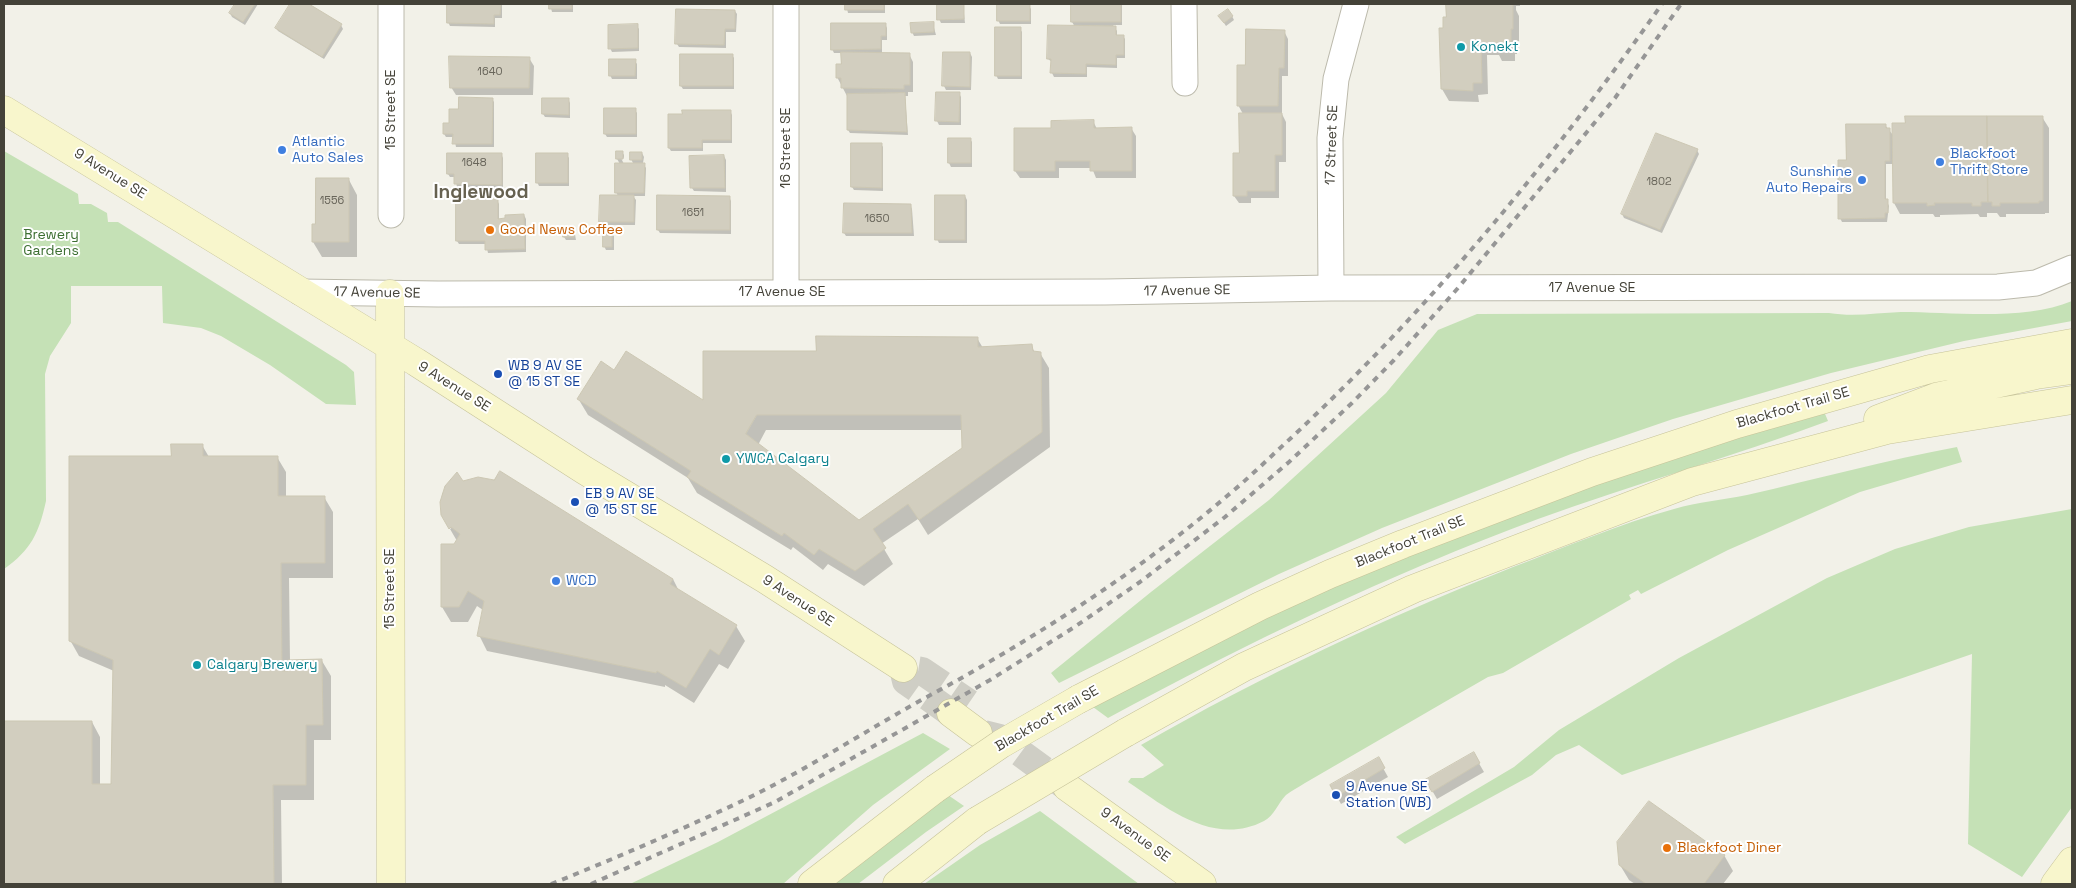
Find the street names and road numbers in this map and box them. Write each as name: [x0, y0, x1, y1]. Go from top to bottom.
street label: 15 Street SE: [383, 70, 399, 150]
street label: 17 Street SE: [1322, 105, 1342, 185]
street label: 16 Street SE: [778, 108, 794, 188]
street label: 9 Avenue SE: [71, 145, 149, 203]
street label: 17 Avenue SE: [1549, 280, 1635, 296]
street label: 17 Avenue SE: [1143, 282, 1231, 300]
street label: 17 Avenue SE: [333, 284, 421, 302]
street label: 17 Avenue SE: [739, 284, 825, 300]
street label: 9 Avenue SE: [415, 358, 493, 416]
street label: Blackfoot Trail SE: [1735, 384, 1851, 432]
street label: Blackfoot Trail SE: [1353, 512, 1467, 572]
street label: 15 Street SE: [382, 549, 398, 629]
street label: 9 Avenue SE: [759, 572, 837, 630]
street label: Blackfoot Trail SE: [992, 683, 1102, 755]
street label: 9 Avenue SE: [1097, 804, 1173, 866]

